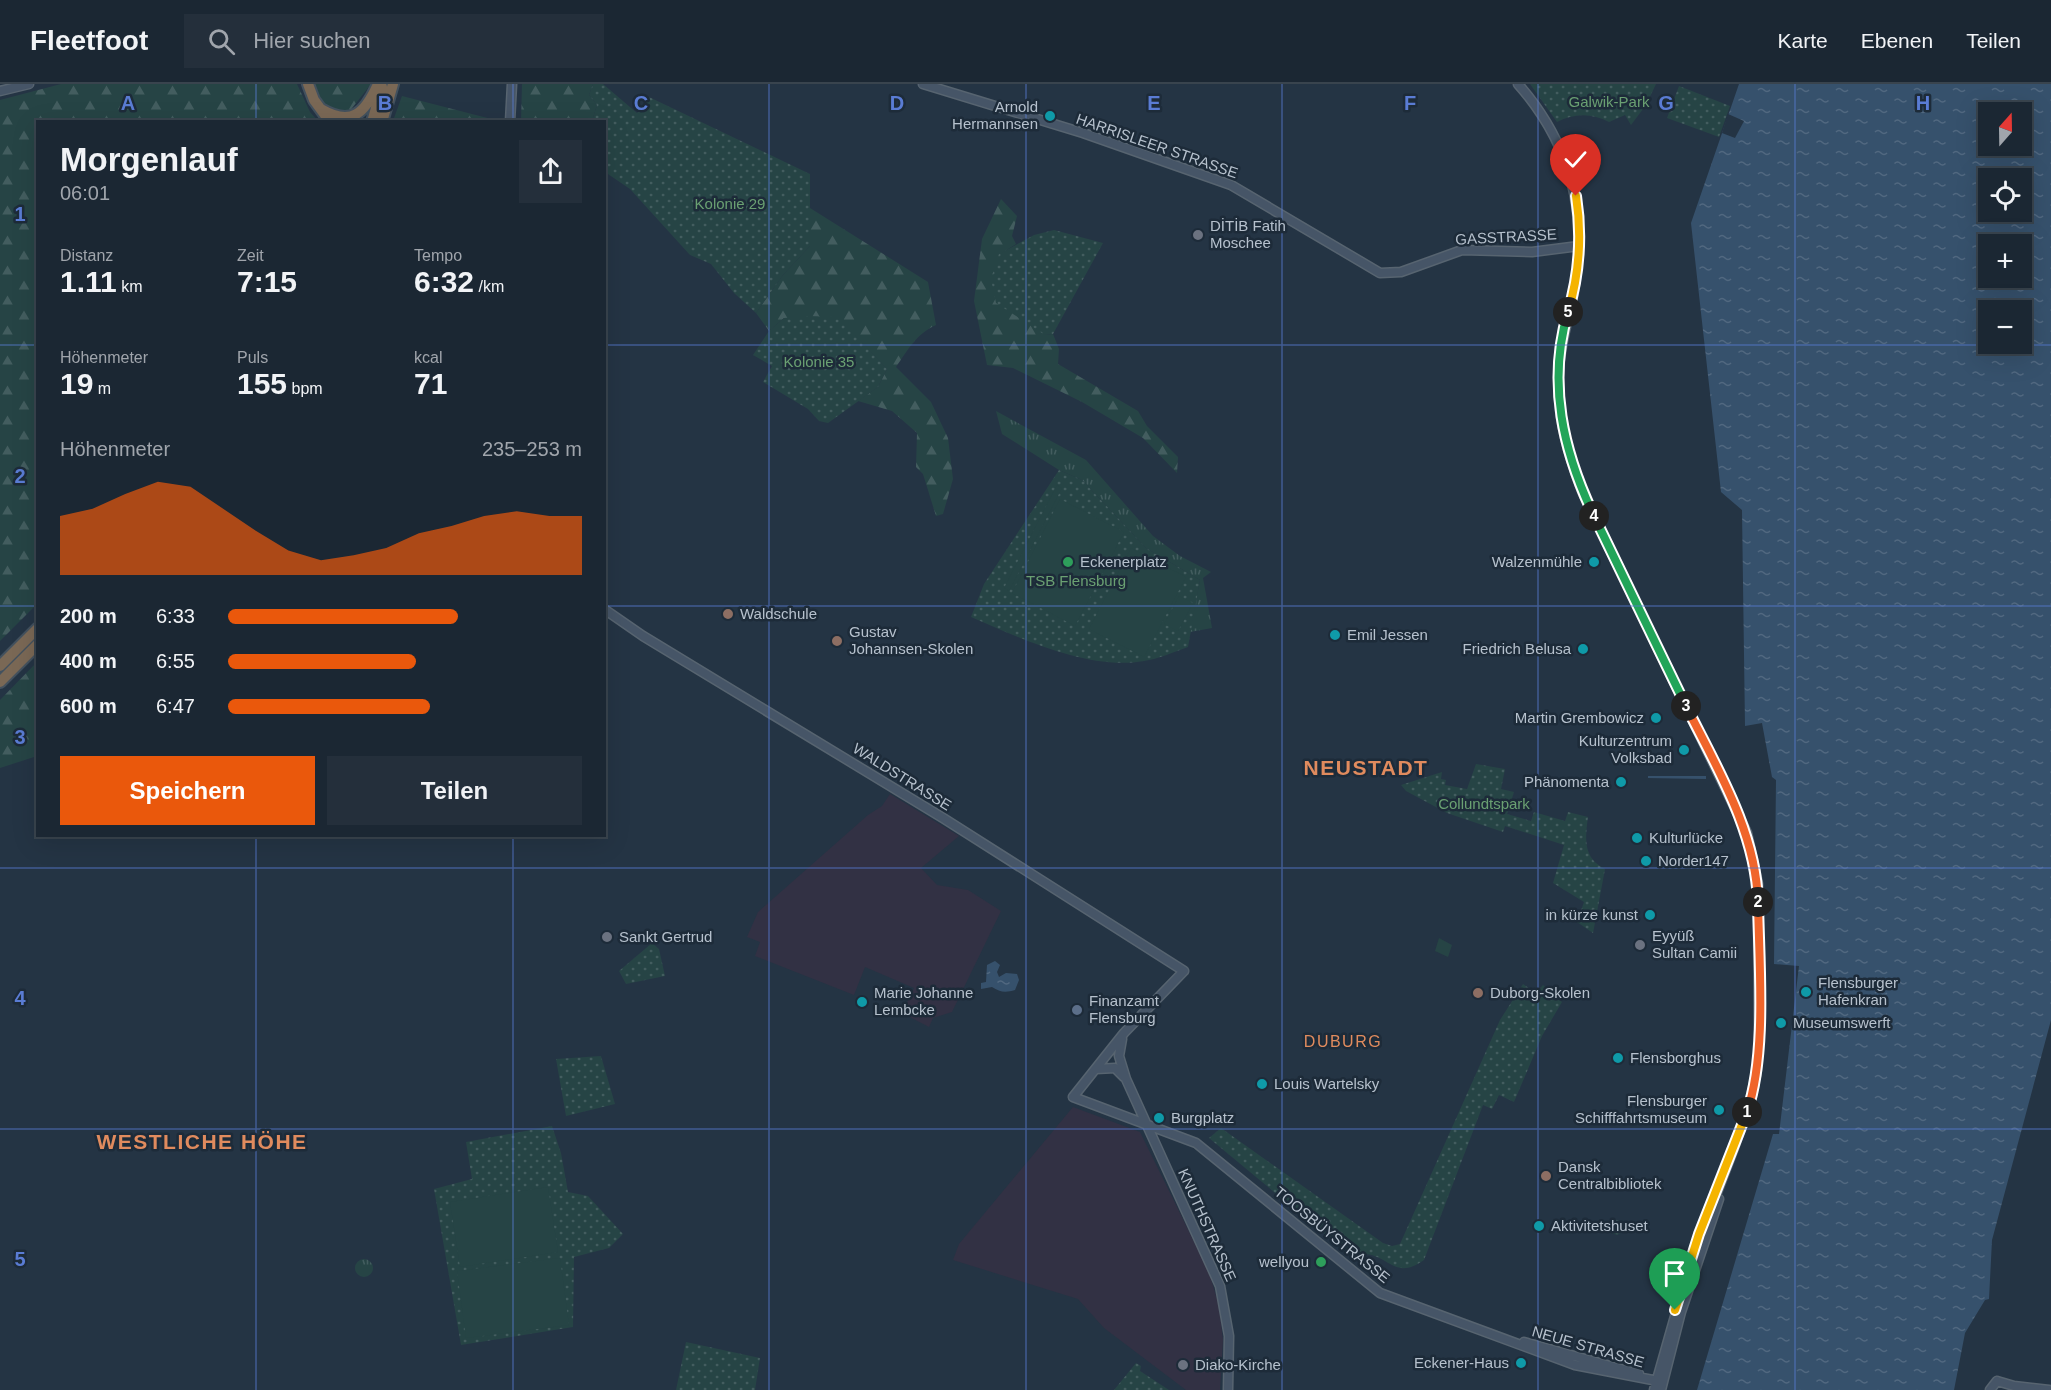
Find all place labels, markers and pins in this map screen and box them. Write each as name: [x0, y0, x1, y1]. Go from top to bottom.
place label: Arnold Hermannsen: [952, 98, 1038, 132]
marker: Arnold Hermannsen: [1043, 109, 1057, 123]
pin: [1550, 134, 1601, 196]
place label: DİTİB Fatih Moschee: [1210, 217, 1286, 251]
marker: DİTİB Fatih Moschee: [1191, 228, 1205, 242]
pin: 5: [1553, 297, 1583, 327]
pin: 4: [1579, 501, 1609, 531]
place label: Eckenerplatz: [1080, 553, 1167, 570]
place label: Walzenmühle: [1492, 553, 1582, 570]
marker: Eckenerplatz: [1061, 555, 1075, 569]
marker: Walzenmühle: [1587, 555, 1601, 569]
place label: Waldschule: [740, 605, 817, 622]
marker: Waldschule: [721, 607, 735, 621]
place label: Gustav Johannsen-Skolen: [849, 623, 973, 657]
place label: Emil Jessen: [1347, 626, 1428, 643]
marker: Emil Jessen: [1328, 628, 1342, 642]
marker: Gustav Johannsen-Skolen: [830, 634, 844, 648]
place label: Friedrich Belusa: [1463, 640, 1572, 657]
marker: Friedrich Belusa: [1576, 642, 1590, 656]
pin: 3: [1671, 691, 1701, 721]
place label: Martin Grembowicz: [1515, 709, 1644, 726]
marker: Martin Grembowicz: [1649, 711, 1663, 725]
place label: Kulturzentrum Volksbad: [1579, 732, 1672, 766]
marker: Kulturzentrum Volksbad: [1677, 743, 1691, 757]
place label: Phänomenta: [1524, 773, 1610, 790]
marker: Phänomenta: [1614, 775, 1628, 789]
place label: Kulturlücke: [1649, 829, 1723, 846]
marker: Kulturlücke: [1630, 831, 1644, 845]
place label: Norder147: [1658, 852, 1729, 869]
marker: Norder147: [1639, 854, 1653, 868]
pin: 2: [1743, 887, 1773, 917]
place label: in kürze kunst: [1545, 906, 1639, 923]
marker: in kürze kunst: [1643, 908, 1657, 922]
place label: Eyyüß Sultan Camii: [1652, 927, 1737, 961]
place label: Sankt Gertrud: [619, 928, 712, 945]
marker: Sankt Gertrud: [600, 930, 614, 944]
marker: Eyyüß Sultan Camii: [1633, 938, 1647, 952]
place label: Flensburger Hafenkran: [1818, 974, 1898, 1008]
place label: Marie Johanne Lembcke: [874, 984, 973, 1018]
place label: Duborg-Skolen: [1490, 984, 1590, 1001]
marker: Flensburger Hafenkran: [1799, 985, 1813, 999]
marker: Duborg-Skolen: [1471, 986, 1485, 1000]
place label: Finanzamt Flensburg: [1089, 992, 1160, 1026]
marker: Marie Johanne Lembcke: [855, 995, 869, 1009]
marker: Finanzamt Flensburg: [1070, 1003, 1084, 1017]
place label: Museumswerft: [1793, 1014, 1891, 1031]
marker: Museumswerft: [1774, 1016, 1788, 1030]
place label: Flensborghus: [1630, 1049, 1721, 1066]
marker: Flensborghus: [1611, 1051, 1625, 1065]
place label: Louis Wartelsky: [1274, 1075, 1380, 1092]
marker: Louis Wartelsky: [1255, 1077, 1269, 1091]
place label: Flensburger Schifffahrtsmuseum: [1575, 1092, 1707, 1126]
pin: 1: [1732, 1097, 1762, 1127]
marker: Flensburger Schifffahrtsmuseum: [1712, 1103, 1726, 1117]
place label: Burgplatz: [1171, 1109, 1234, 1126]
marker: Burgplatz: [1152, 1111, 1166, 1125]
place label: Dansk Centralbibliotek: [1558, 1158, 1662, 1192]
marker: Dansk Centralbibliotek: [1539, 1169, 1553, 1183]
place label: Aktivitetshuset: [1551, 1217, 1649, 1234]
marker: Aktivitetshuset: [1532, 1219, 1546, 1233]
pin: [1649, 1248, 1700, 1310]
place label: wellyou: [1258, 1253, 1309, 1270]
marker: wellyou: [1314, 1255, 1328, 1269]
place label: Eckener-Haus: [1414, 1354, 1509, 1371]
place label: Diako-Kirche: [1195, 1356, 1281, 1373]
marker: Eckener-Haus: [1514, 1356, 1528, 1370]
marker: Diako-Kirche: [1176, 1358, 1190, 1372]

